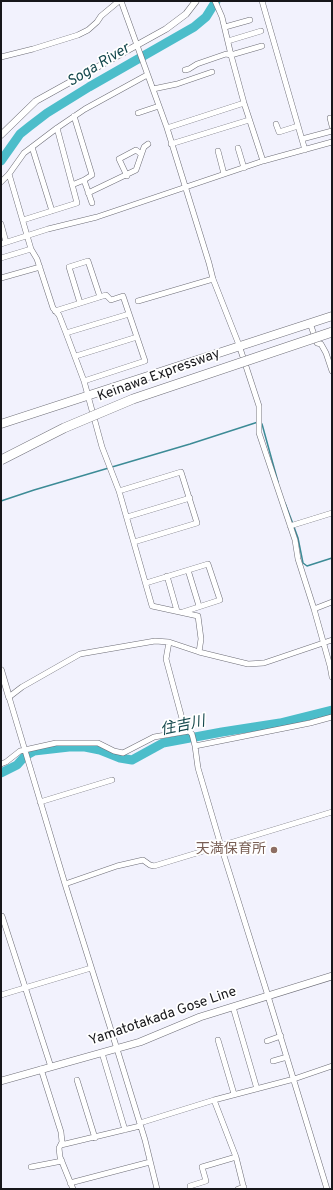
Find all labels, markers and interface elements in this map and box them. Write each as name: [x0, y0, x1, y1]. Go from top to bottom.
water label: Soga River: [64, 40, 134, 92]
street label: Keinawa Expressway: [95, 346, 223, 406]
water label: 住吉川: [159, 714, 207, 740]
place label: 天満保育所: [196, 842, 266, 858]
marker: 天満保育所: [269, 845, 279, 855]
street label: Yamatotakada Gose Line: [87, 984, 239, 1050]

